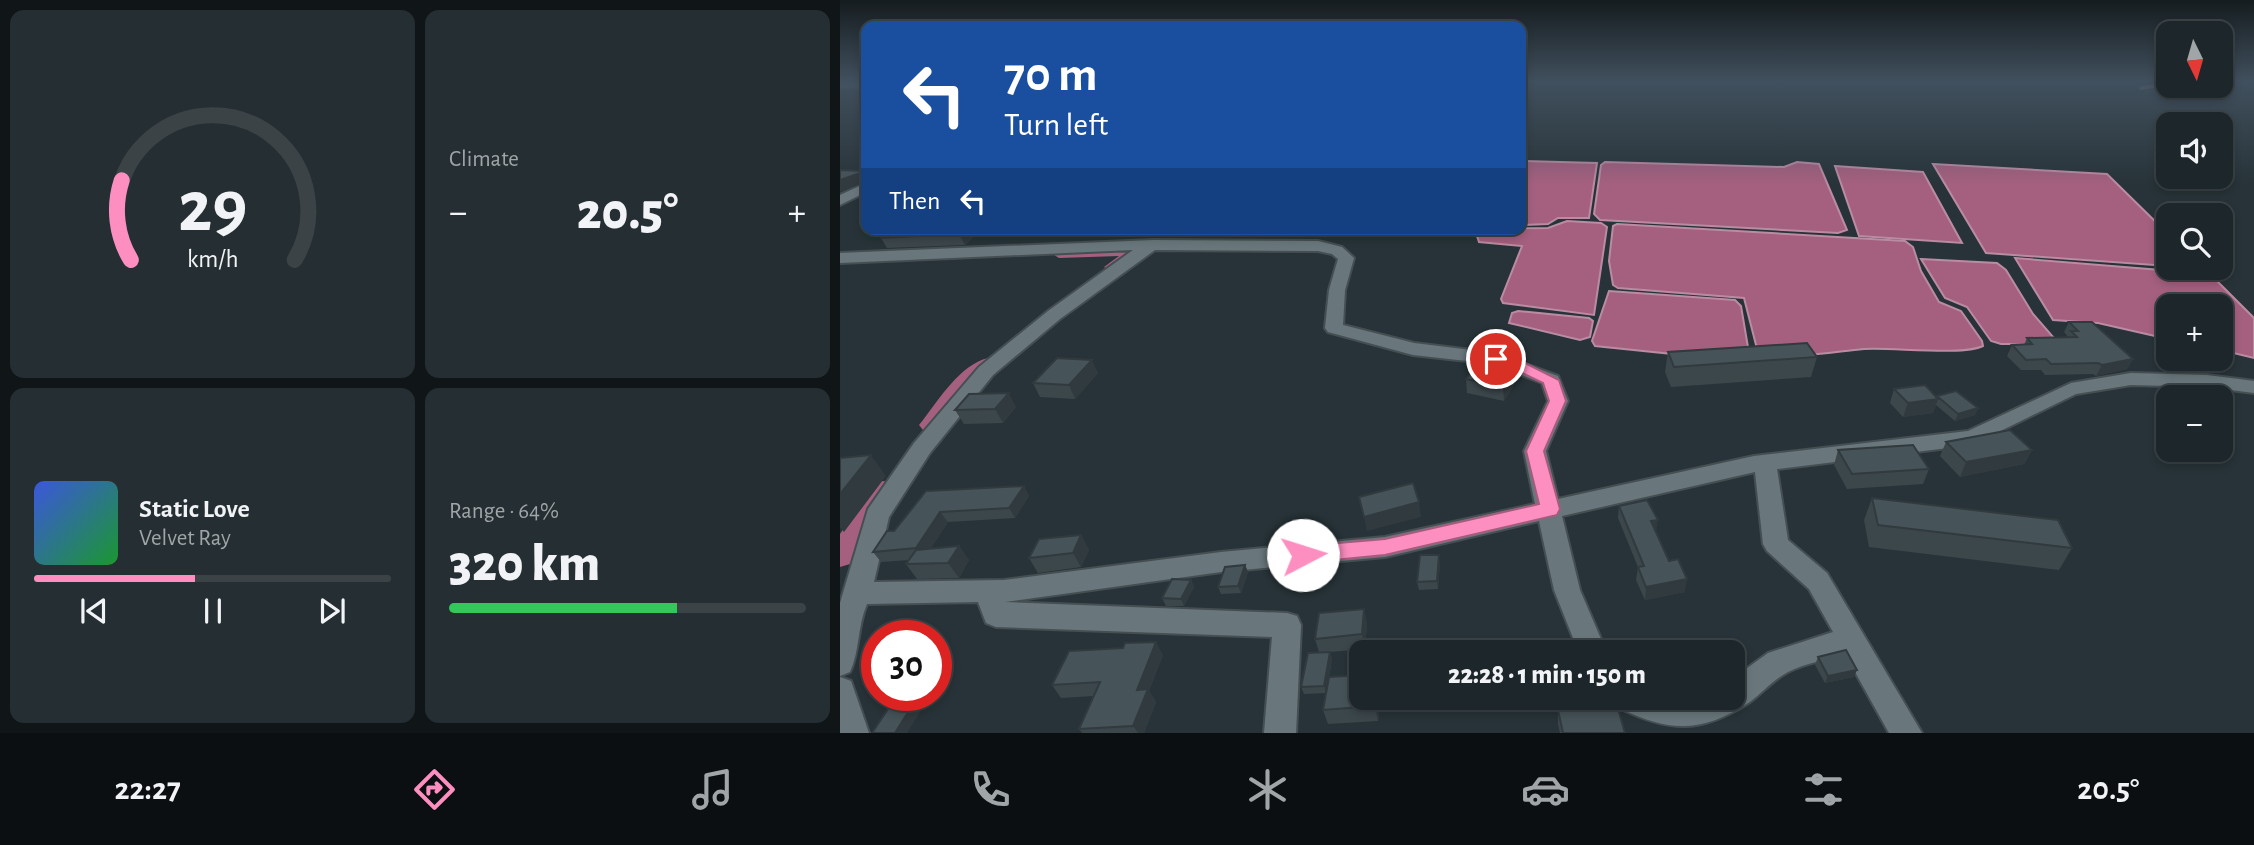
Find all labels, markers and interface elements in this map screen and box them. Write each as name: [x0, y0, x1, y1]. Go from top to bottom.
north arrow: [2156, 21, 2233, 98]
map controls: [2156, 21, 2233, 462]
icon: left: [889, 49, 980, 140]
text: 70 m: [1004, 51, 1098, 100]
text: Turn left: [1004, 109, 1108, 141]
button: sound: [2156, 112, 2233, 189]
text: Climate: [449, 148, 519, 171]
text: 29: [178, 172, 247, 245]
icon: left: [954, 182, 992, 220]
text: 20.5°: [577, 186, 678, 238]
text: Then: [889, 188, 940, 214]
text: −: [449, 194, 467, 232]
text: +: [788, 194, 806, 232]
button: search: [2156, 203, 2233, 280]
text: km/h: [187, 247, 238, 272]
button: +: [2156, 294, 2233, 371]
pin: [1466, 329, 1526, 389]
icon: arrive: [1477, 340, 1515, 378]
button: −: [2156, 385, 2233, 462]
text: Static Love: [139, 496, 250, 522]
text: Range · 64%: [449, 500, 559, 523]
position arrow: [1266, 518, 1340, 592]
text: Velvet Ray: [139, 527, 231, 550]
text: 320 km: [449, 538, 600, 590]
icon: previous: [75, 592, 113, 630]
icon: pause: [194, 592, 232, 630]
icon: next: [313, 592, 351, 630]
speed limit sign: 30: [861, 620, 952, 711]
text: 22:28 · 1 min · 150 m: [1448, 662, 1646, 688]
icon: directions: [410, 765, 459, 814]
icon: music: [688, 765, 737, 814]
icon: phone: [966, 765, 1015, 814]
icon: climate: [1243, 765, 1292, 814]
icon: car: [1521, 765, 1570, 814]
icon: filters: [1799, 765, 1848, 814]
text: 22:27: [114, 773, 181, 805]
text: 20.5°: [2077, 773, 2139, 805]

